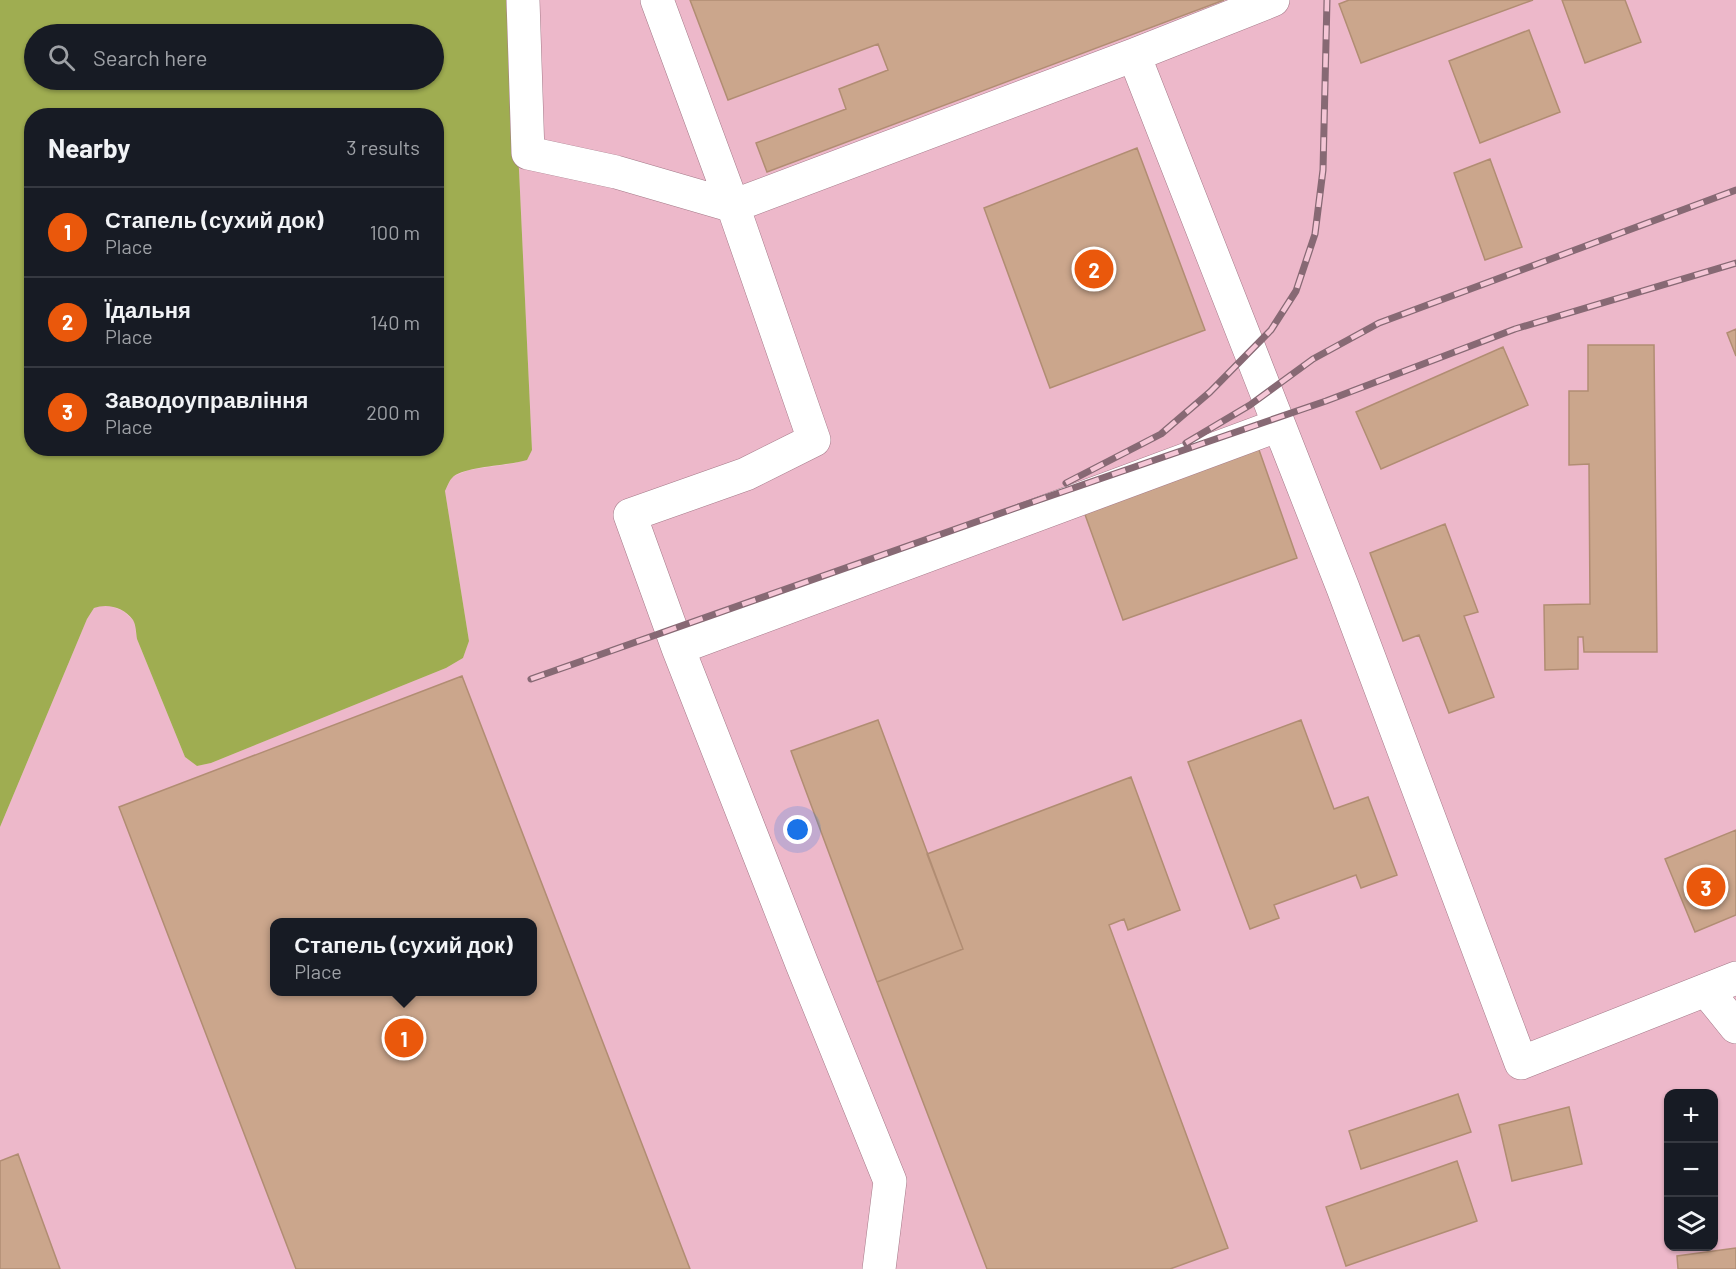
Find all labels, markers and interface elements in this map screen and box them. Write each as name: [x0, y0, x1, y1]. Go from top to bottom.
search box: [24, 24, 444, 90]
icon: search: [45, 41, 78, 74]
text: Search here: [93, 44, 207, 70]
text: Nearby: [48, 132, 130, 163]
text: 3 results: [346, 135, 420, 159]
text: Стапель (сухий док): [105, 206, 323, 232]
text: 1: [64, 220, 71, 244]
text: 100 m: [370, 220, 420, 244]
text: Place: [105, 234, 153, 258]
pin: 2: [1074, 246, 1114, 292]
text: Їдальня: [105, 296, 191, 322]
text: 2: [62, 310, 73, 334]
text: 140 m: [370, 310, 420, 334]
text: Place: [105, 324, 153, 348]
text: Заводоуправління: [105, 386, 308, 412]
text: 3: [62, 400, 73, 424]
text: 200 m: [366, 400, 420, 424]
text: Place: [105, 414, 153, 438]
your location: [783, 815, 812, 844]
pin: 3: [1686, 864, 1726, 910]
popup: [270, 918, 537, 996]
text: Стапель (сухий док): [294, 931, 513, 957]
text: Place: [294, 959, 342, 983]
pin: 1: [384, 1016, 424, 1060]
map controls: [1664, 1089, 1718, 1251]
button: +: [1664, 1089, 1718, 1143]
button: −: [1664, 1143, 1718, 1197]
button: layers: [1664, 1197, 1718, 1251]

